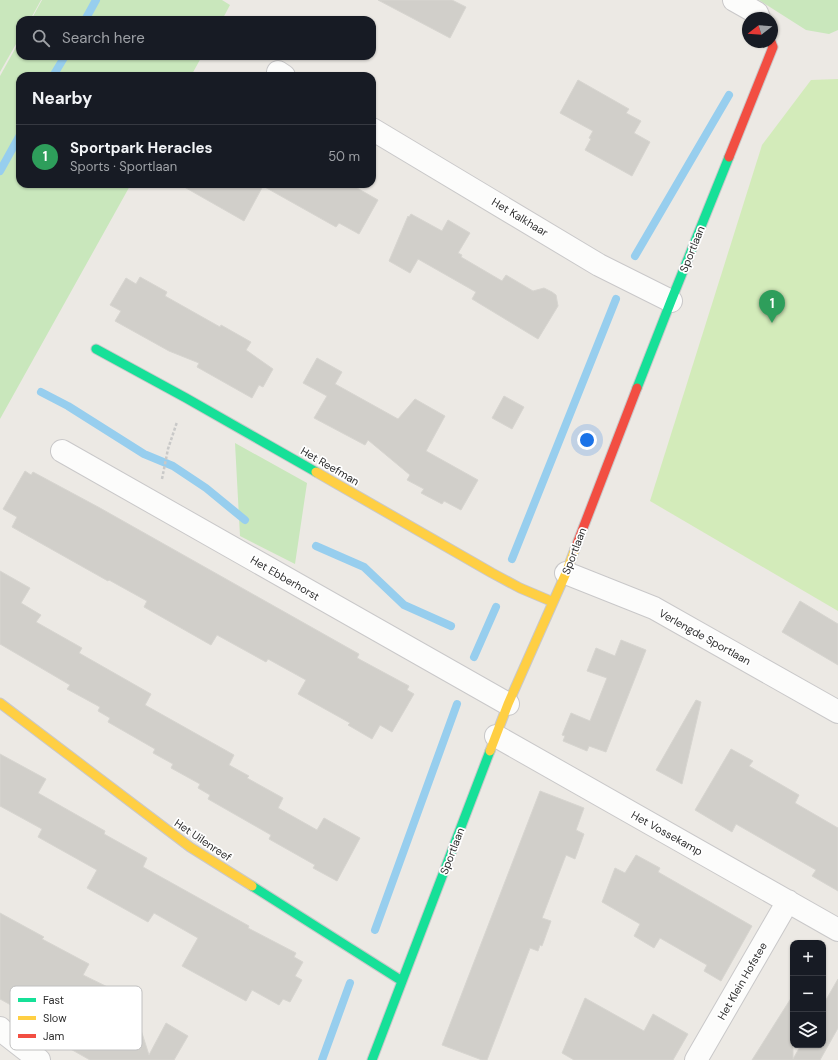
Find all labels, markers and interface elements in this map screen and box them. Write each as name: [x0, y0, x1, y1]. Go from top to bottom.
north arrow: [742, 12, 778, 48]
search box: [16, 16, 376, 60]
icon: search: [30, 27, 52, 49]
text: Search here: [62, 28, 145, 48]
text: Nearby: [32, 87, 92, 109]
text: Sportpark Heracles: [70, 138, 212, 158]
text: 1: [43, 148, 47, 165]
text: 50 m: [328, 148, 360, 165]
text: Sports · Sportlaan: [70, 158, 177, 175]
street label: Het Kalkhaar: [489, 195, 551, 239]
street label: Sportlaan: [676, 224, 708, 274]
pin: 1: [759, 290, 785, 323]
your location: [577, 430, 597, 450]
street label: Het Reefman: [298, 444, 362, 488]
street label: Sportlaan: [559, 526, 589, 576]
street label: Het Ebberhorst: [248, 553, 322, 603]
street label: Verlengde Sportlaan: [657, 606, 753, 668]
street label: Het Vossekamp: [629, 808, 705, 858]
street label: Het Uilenreef: [172, 816, 234, 864]
street label: Sportlaan: [437, 826, 467, 876]
street label: Het Klein Hofstee: [714, 940, 770, 1022]
map controls: [790, 940, 826, 1048]
button: +: [790, 940, 826, 976]
button: −: [790, 976, 826, 1012]
legend: [10, 986, 142, 1050]
text: Fast: [43, 993, 64, 1007]
text: Slow: [43, 1011, 67, 1025]
button: layers: [790, 1012, 826, 1048]
text: Jam: [43, 1029, 64, 1043]

